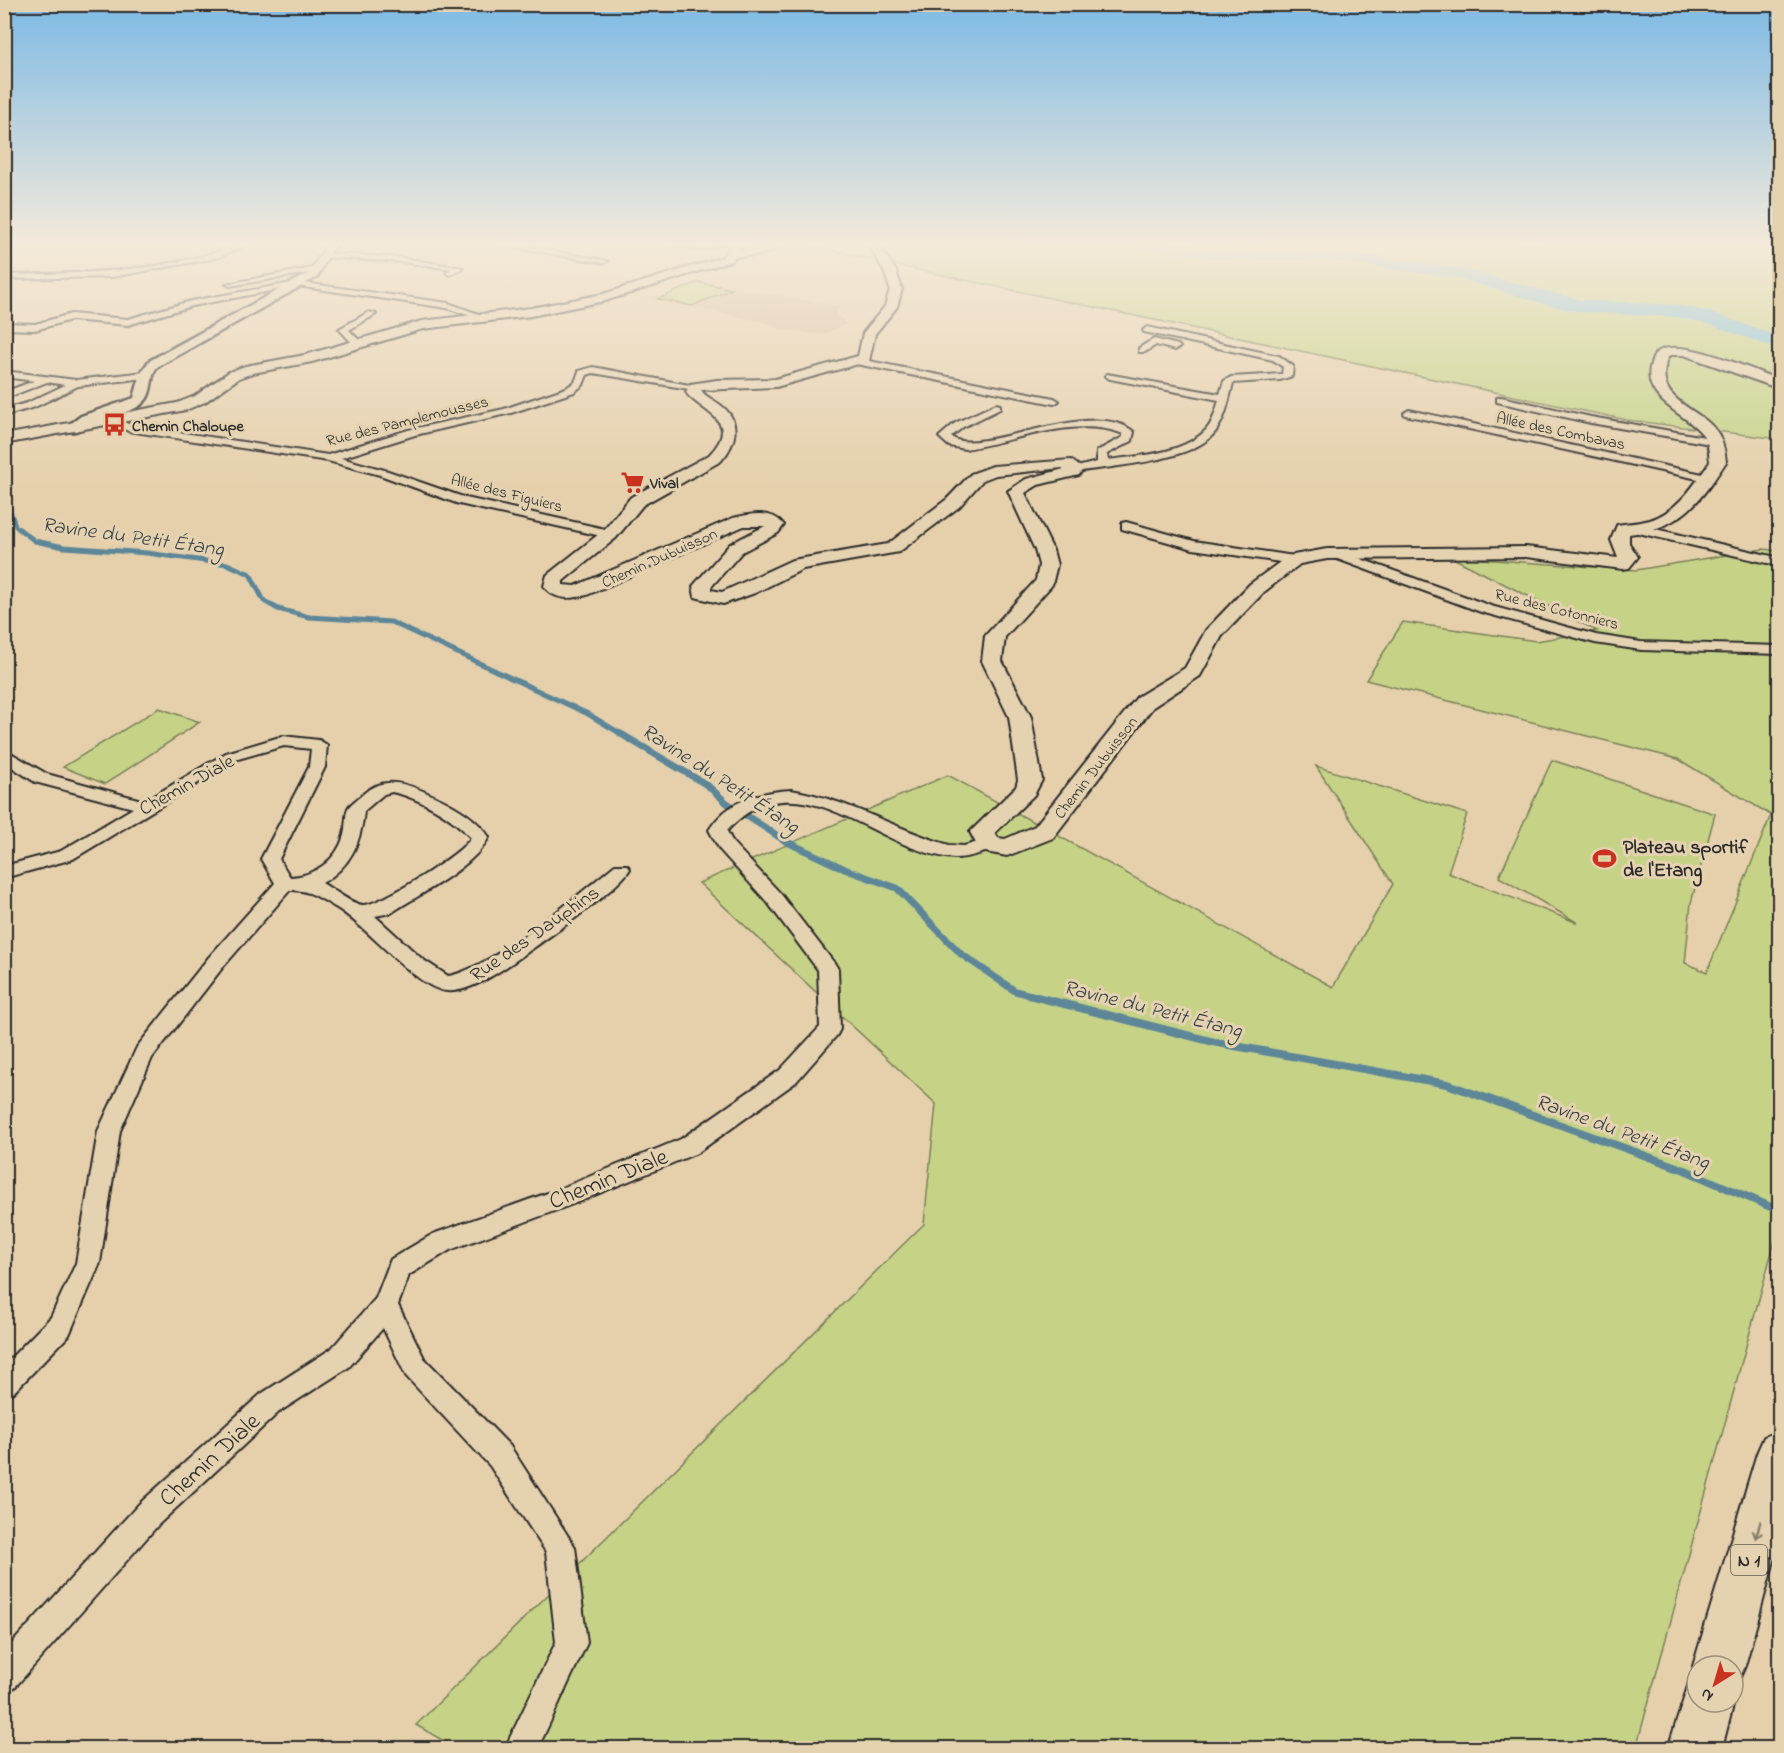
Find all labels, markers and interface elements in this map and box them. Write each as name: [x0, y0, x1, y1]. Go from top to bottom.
street label: Rue des Pamplemousses: [324, 390, 491, 454]
street label: Allée des Combavas: [1494, 407, 1627, 457]
bus stop icon: Chemin Chaloupe: [101, 412, 127, 438]
place label: Chemin Chaloupe: [132, 415, 245, 439]
street label: Allée des Figuiers: [448, 468, 565, 519]
supermarket icon: Vival: [619, 469, 645, 495]
place label: Vival: [649, 472, 679, 496]
water label: Ravine du Petit Étang: [40, 510, 226, 567]
street label: Chemin Dubuisson: [598, 522, 722, 595]
street label: Rue des Cotonniers: [1492, 583, 1621, 637]
street label: Chemin Dubuisson: [1049, 712, 1144, 825]
water label: Ravine du Petit Étang: [634, 717, 805, 843]
street label: Chemin Diale: [134, 748, 240, 824]
place label: Plateau sportif de l'Etang: [1623, 834, 1748, 887]
sports icon: Plateau sportif de l'Etang: [1592, 845, 1618, 871]
street label: Rue des Dauphins: [465, 880, 606, 991]
water label: Ravine du Petit Étang: [1060, 973, 1246, 1048]
water label: Ravine du Petit Étang: [1531, 1087, 1714, 1179]
street label: Chemin Diale: [544, 1140, 674, 1220]
street label: Chemin Diale: [152, 1406, 269, 1516]
one-way arrow: [1752, 1520, 1763, 1539]
road number: N 1: [1731, 1545, 1767, 1575]
north arrow: [1685, 1654, 1745, 1714]
text: N: [1695, 1681, 1719, 1707]

